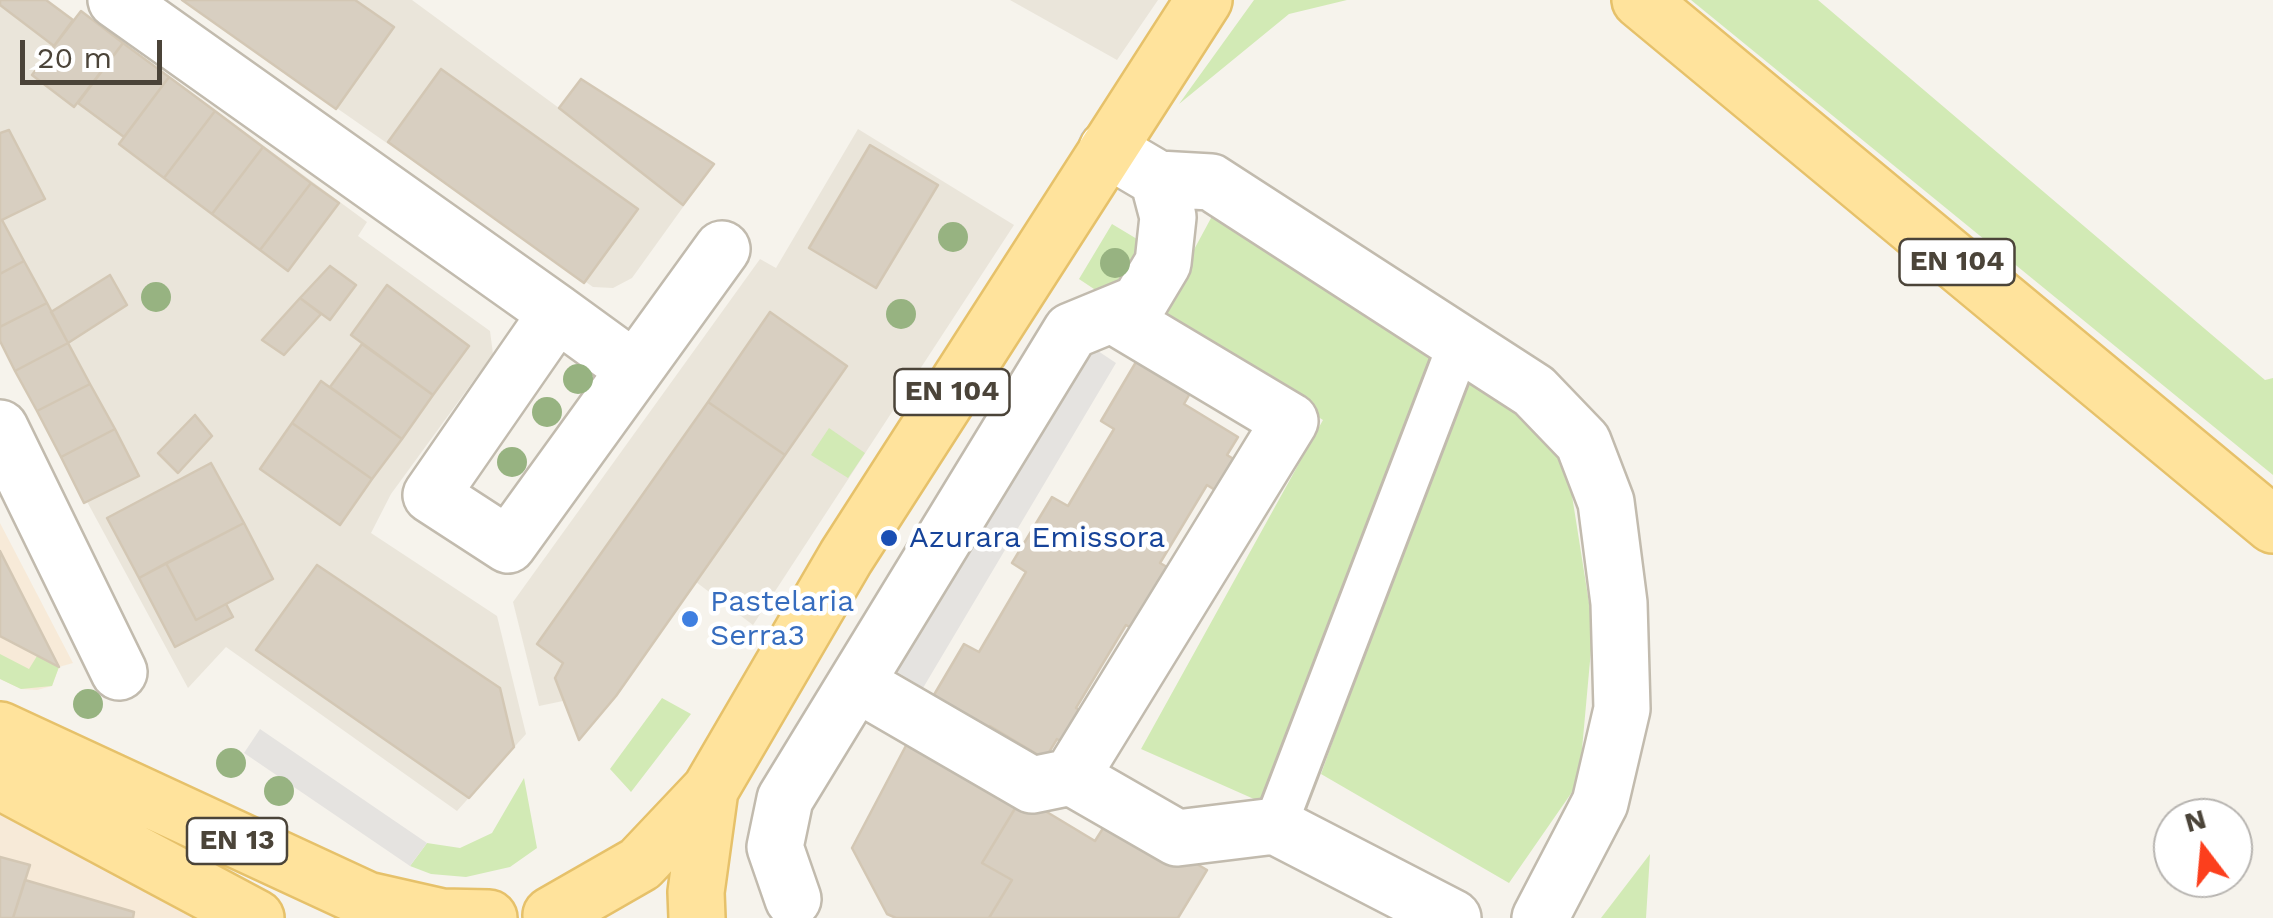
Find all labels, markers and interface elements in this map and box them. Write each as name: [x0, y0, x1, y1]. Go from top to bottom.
scale bar: [25, 20, 168, 82]
text: 20 m: [37, 40, 112, 75]
road number: EN 104: [1900, 239, 2014, 285]
road number: EN 104: [894, 369, 1010, 415]
place label: Azurara Emissora: [909, 520, 1165, 556]
marker: Azurara Emissora: [878, 527, 900, 549]
place label: Pastelaria Serra3: [710, 584, 854, 654]
marker: Pastelaria Serra3: [679, 608, 701, 630]
north arrow: [2153, 798, 2253, 898]
text: N: [2181, 802, 2210, 839]
road number: EN 13: [187, 818, 287, 864]

